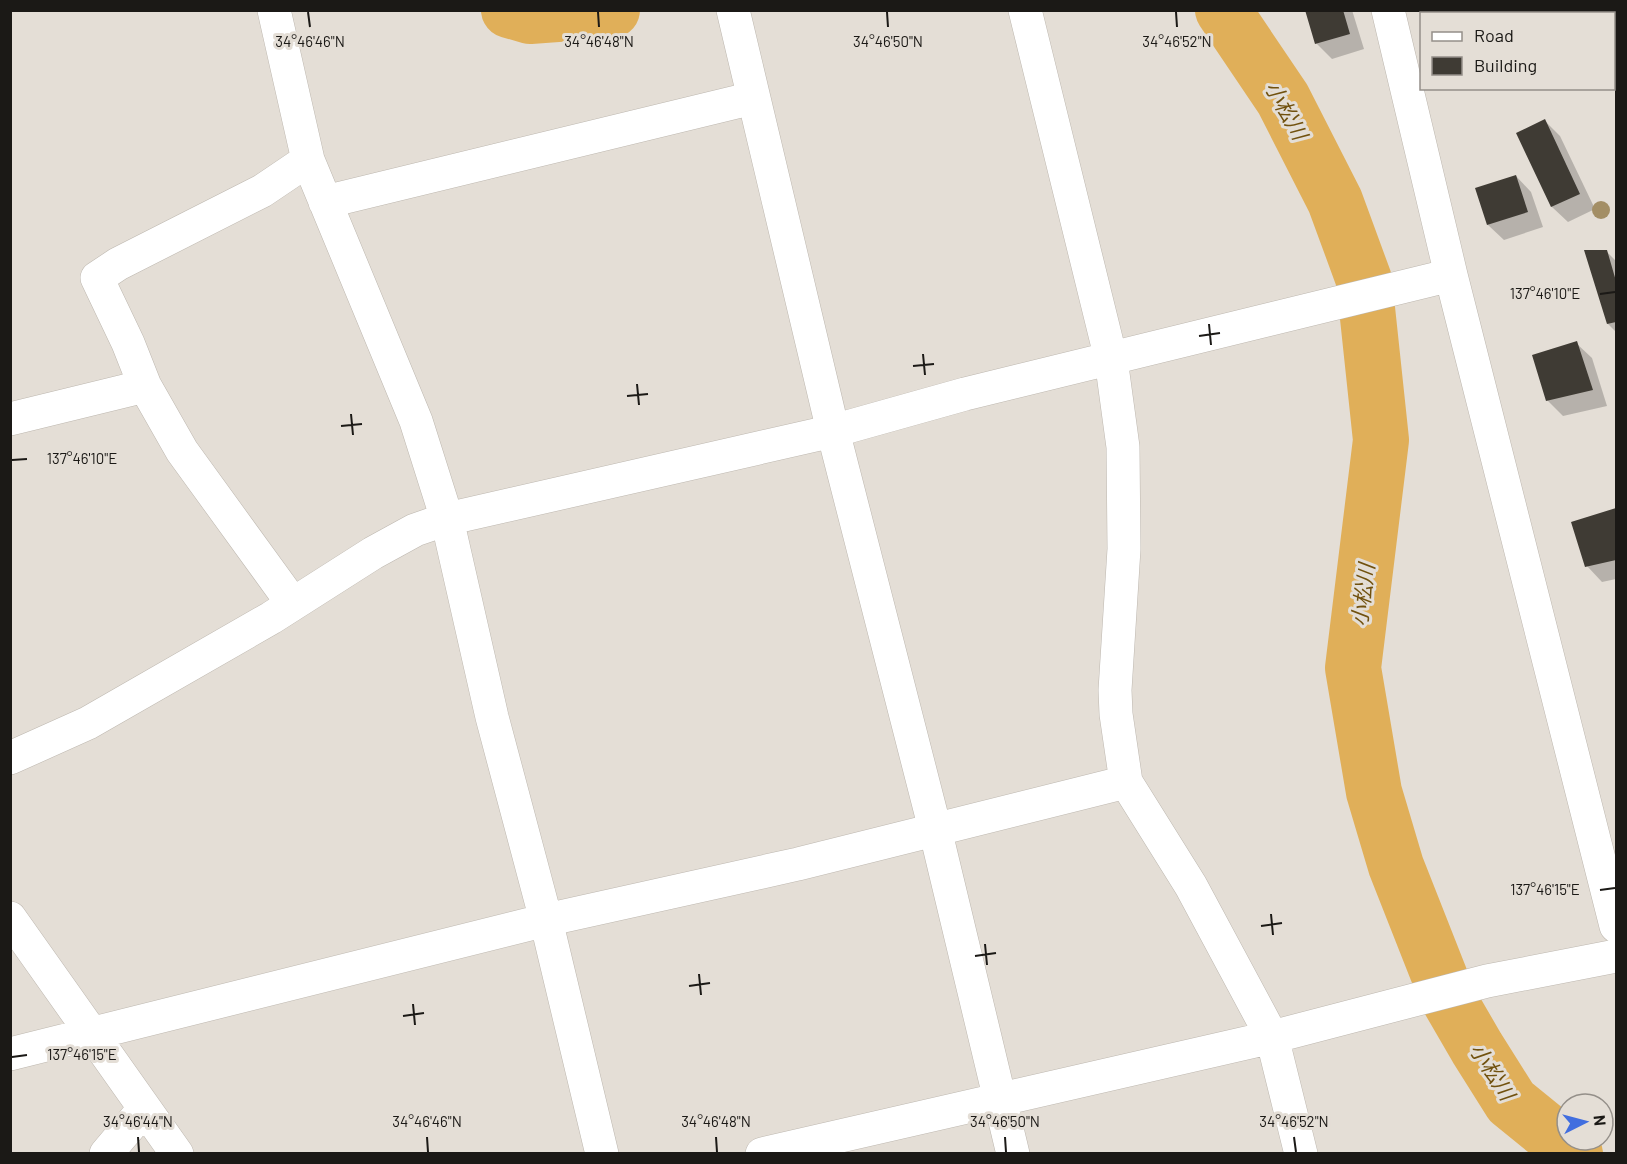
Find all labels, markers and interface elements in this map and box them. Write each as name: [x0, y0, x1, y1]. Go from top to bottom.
legend: [1420, 12, 1615, 90]
text: Road: [1474, 24, 1514, 46]
text: 34°46'46"N: [275, 32, 345, 50]
text: 34°46'48"N: [564, 32, 634, 50]
text: 34°46'50"N: [853, 32, 923, 50]
text: 34°46'52"N: [1142, 32, 1212, 50]
text: Building: [1474, 54, 1537, 76]
water label: 小松川: [1261, 76, 1314, 145]
text: 137°46'10"E: [1510, 284, 1580, 302]
text: 137°46'10"E: [47, 449, 117, 467]
water label: 小松川: [1346, 560, 1378, 628]
text: 137°46'15"E: [1510, 880, 1580, 898]
water label: 小松川: [1465, 1038, 1522, 1106]
text: 137°46'15"E: [47, 1045, 117, 1063]
north arrow: [1555, 1092, 1615, 1152]
text: 34°46'44"N: [103, 1112, 173, 1130]
text: 34°46'46"N: [392, 1112, 462, 1130]
text: 34°46'48"N: [681, 1112, 751, 1130]
text: 34°46'50"N: [970, 1112, 1040, 1130]
text: 34°46'52"N: [1259, 1112, 1329, 1130]
text: N: [1590, 1114, 1610, 1127]

